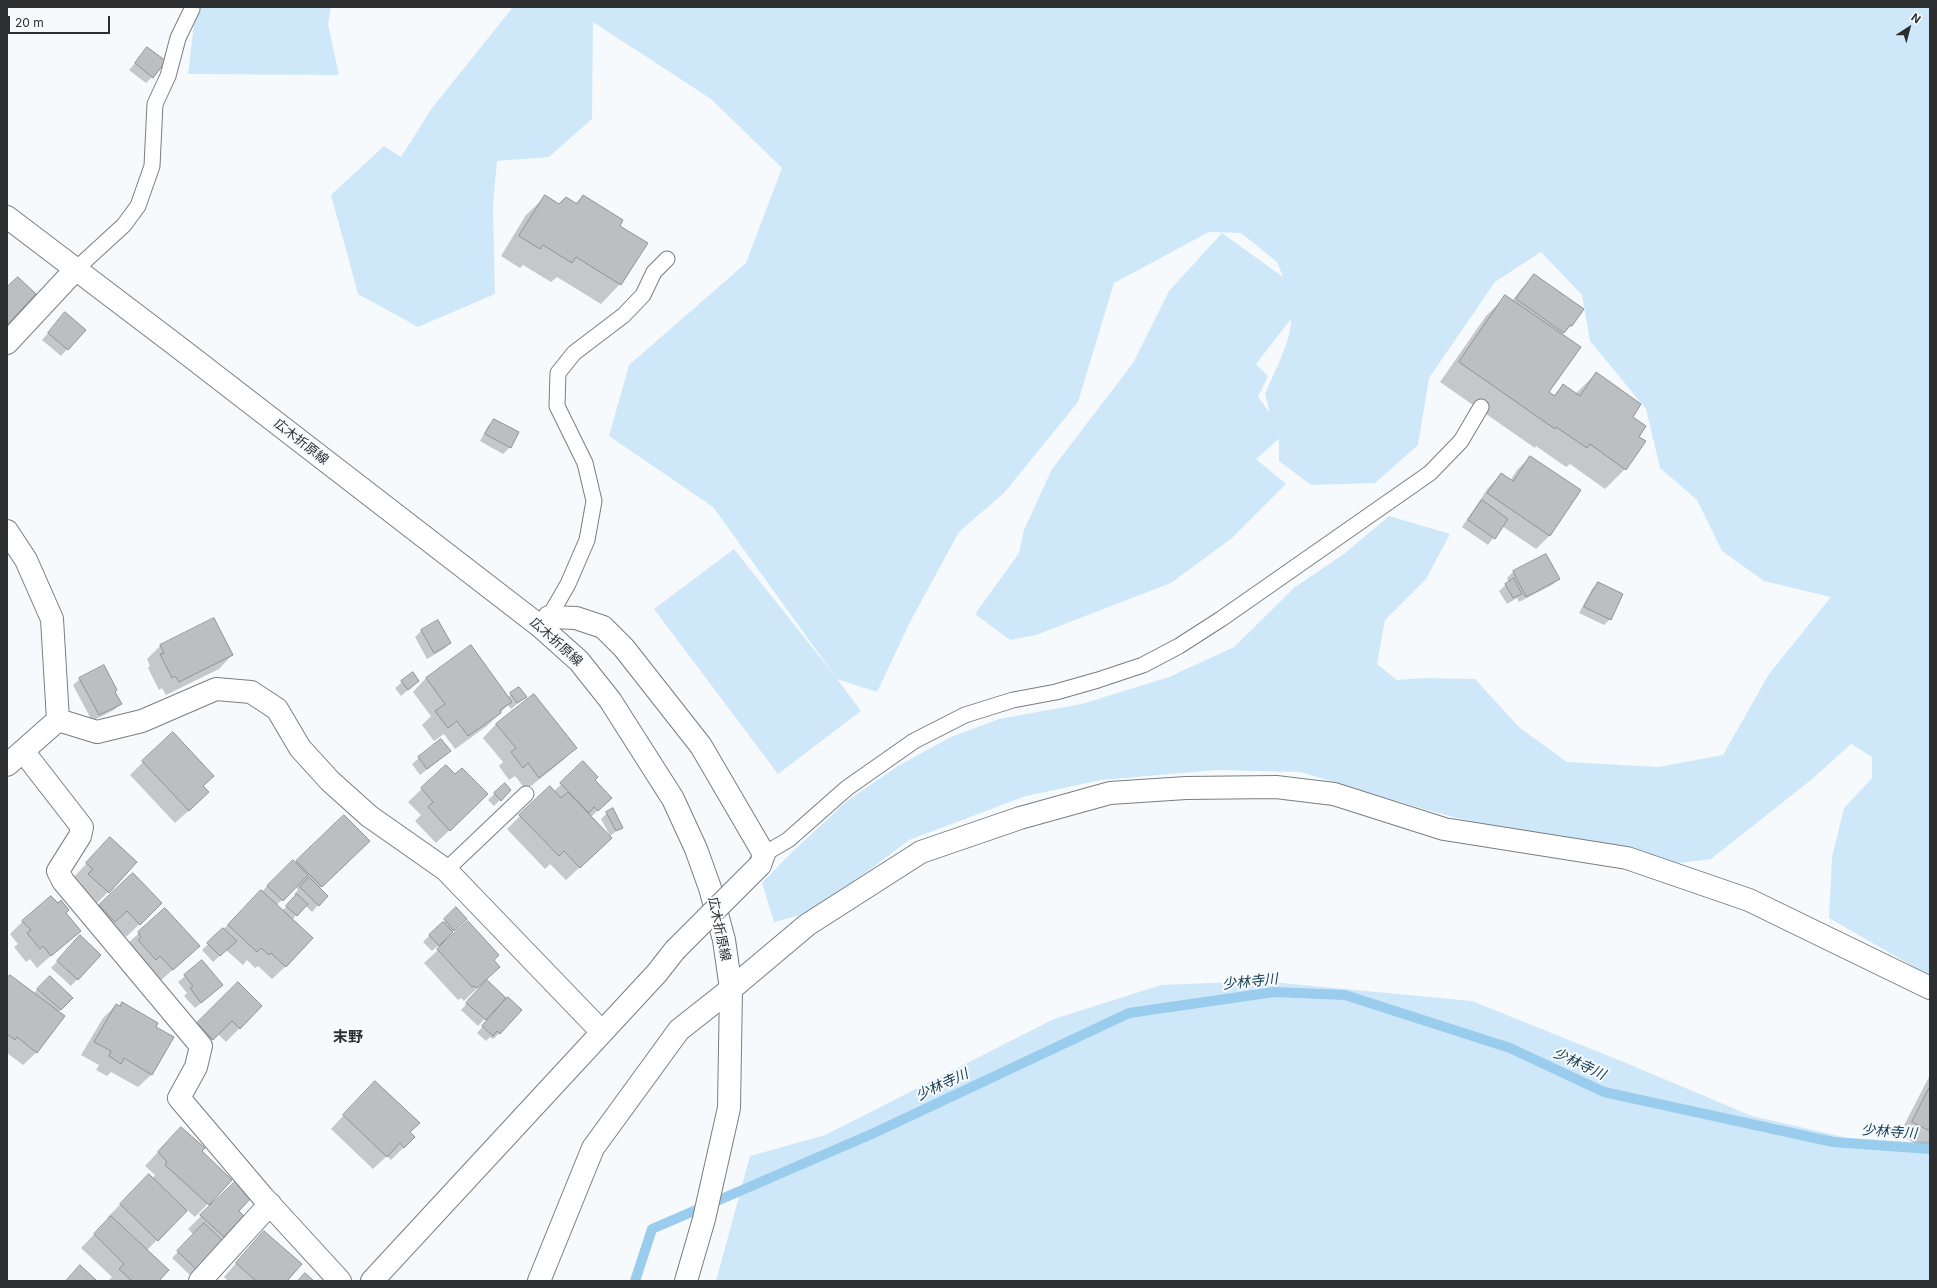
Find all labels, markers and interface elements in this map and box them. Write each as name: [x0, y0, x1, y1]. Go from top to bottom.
scale bar: [10, 8, 112, 34]
north arrow: [1889, 8, 1929, 48]
text: N: [1909, 10, 1924, 26]
text: 20 m: [15, 15, 44, 30]
street label: 広木折原線: [271, 416, 331, 468]
street label: 広木折原線: [527, 614, 585, 670]
street label: 広木折原線: [705, 896, 733, 962]
water label: 少林寺川: [1221, 971, 1279, 993]
district label: 末野: [333, 1028, 363, 1046]
water label: 少林寺川: [1550, 1045, 1608, 1083]
water label: 少林寺川: [913, 1066, 971, 1104]
water label: 少林寺川: [1860, 1122, 1918, 1142]

